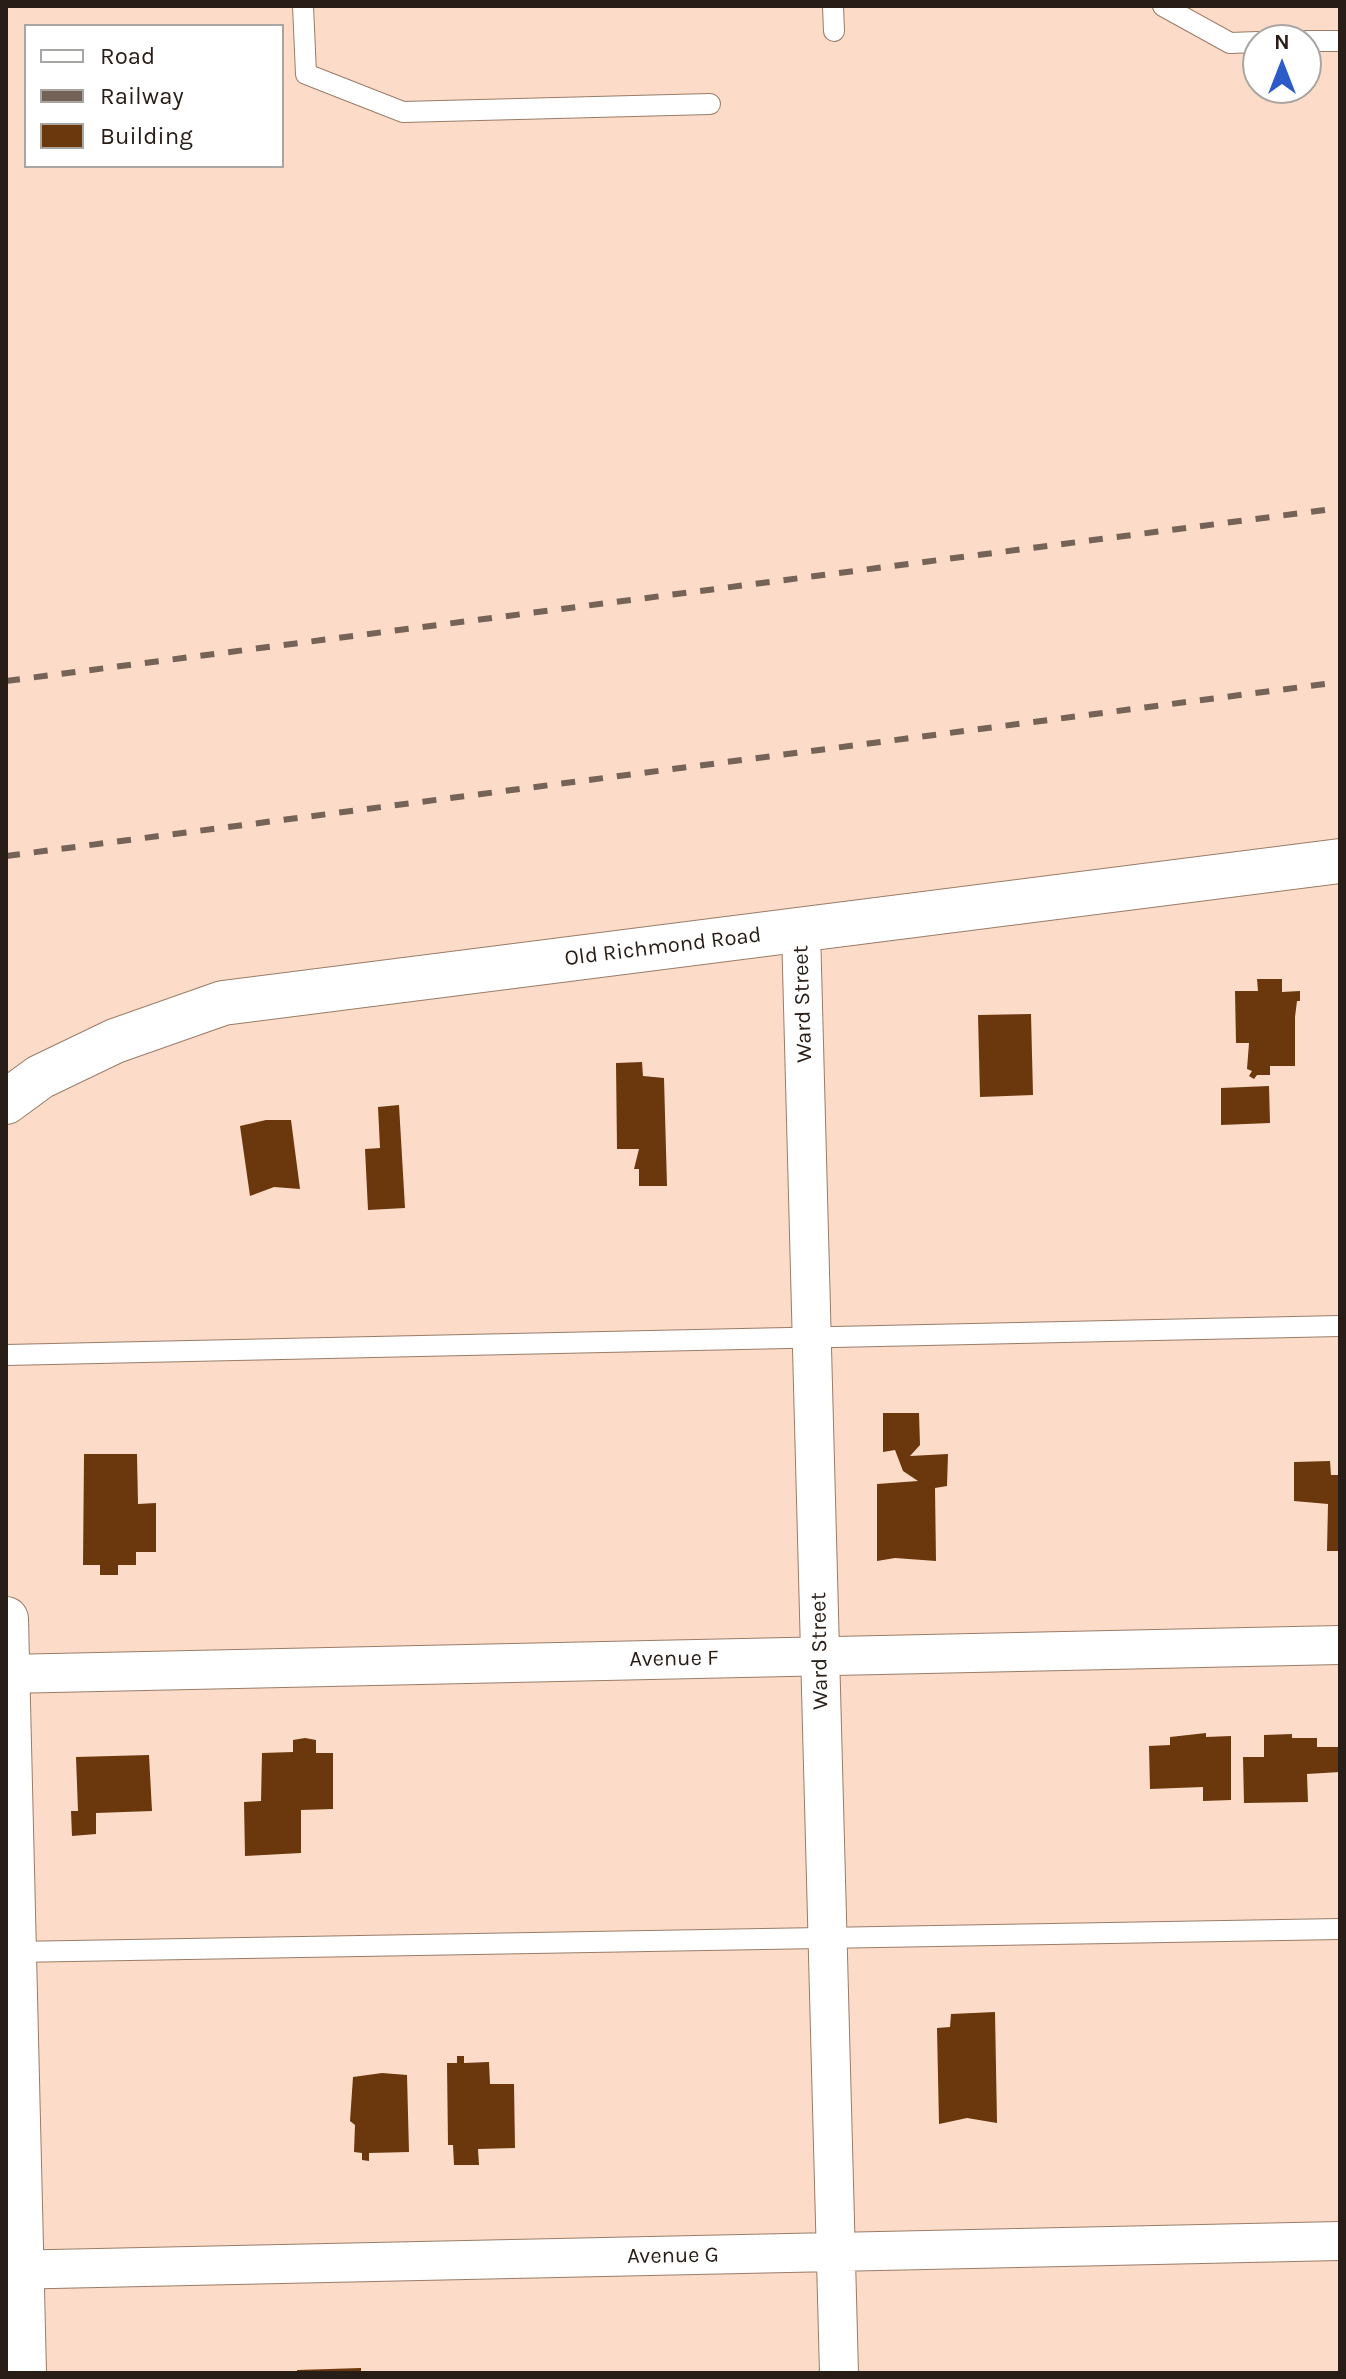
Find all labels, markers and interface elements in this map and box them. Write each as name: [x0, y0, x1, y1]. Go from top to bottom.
legend: [24, 24, 284, 168]
north arrow: [1242, 24, 1322, 104]
text: N: [1274, 29, 1290, 55]
text: Road: [100, 42, 155, 70]
text: Railway: [100, 82, 184, 110]
text: Building: [100, 122, 193, 150]
street label: Old Richmond Road: [563, 922, 763, 972]
street label: Ward Street: [788, 945, 818, 1063]
street label: Ward Street: [806, 1592, 834, 1710]
street label: Avenue F: [629, 1645, 719, 1673]
street label: Avenue G: [627, 2242, 719, 2270]

